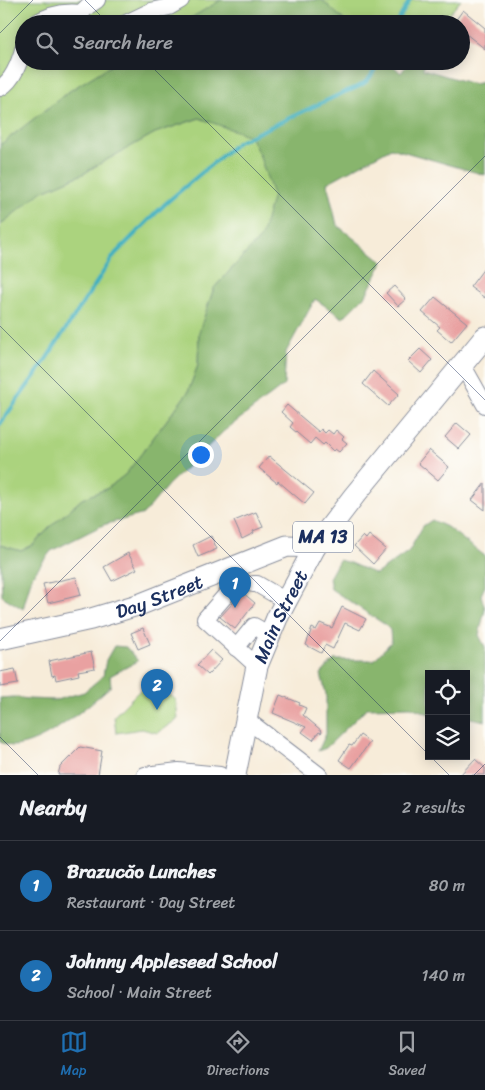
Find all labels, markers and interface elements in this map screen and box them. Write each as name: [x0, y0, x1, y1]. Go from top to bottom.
search box: [15, 15, 470, 70]
text: Search here: [73, 26, 173, 59]
icon: search: [33, 29, 61, 57]
your location: [188, 442, 214, 468]
road number: MA 13: [293, 522, 353, 552]
street label: Main Street: [243, 563, 317, 668]
street label: Day Street: [111, 565, 208, 627]
pin: 1: [219, 567, 251, 608]
pin: 2: [141, 669, 173, 710]
map controls: [425, 670, 470, 760]
button: locate: [425, 670, 470, 715]
button: layers: [425, 715, 470, 760]
text: Nearby: [20, 789, 86, 827]
text: 2 results: [402, 793, 465, 822]
text: Brazucăo Lunches: [67, 855, 216, 888]
text: 1: [33, 871, 39, 900]
text: 80 m: [429, 871, 465, 900]
text: Restaurant · Day Street: [67, 888, 235, 917]
text: Johnny Appleseed School: [67, 945, 277, 978]
text: 2: [31, 961, 41, 990]
text: 140 m: [422, 961, 465, 990]
text: School · Main Street: [67, 978, 212, 1007]
tab: Map: [60, 1028, 88, 1083]
tab: Directions: [207, 1028, 269, 1083]
tab: Saved: [389, 1028, 425, 1083]

